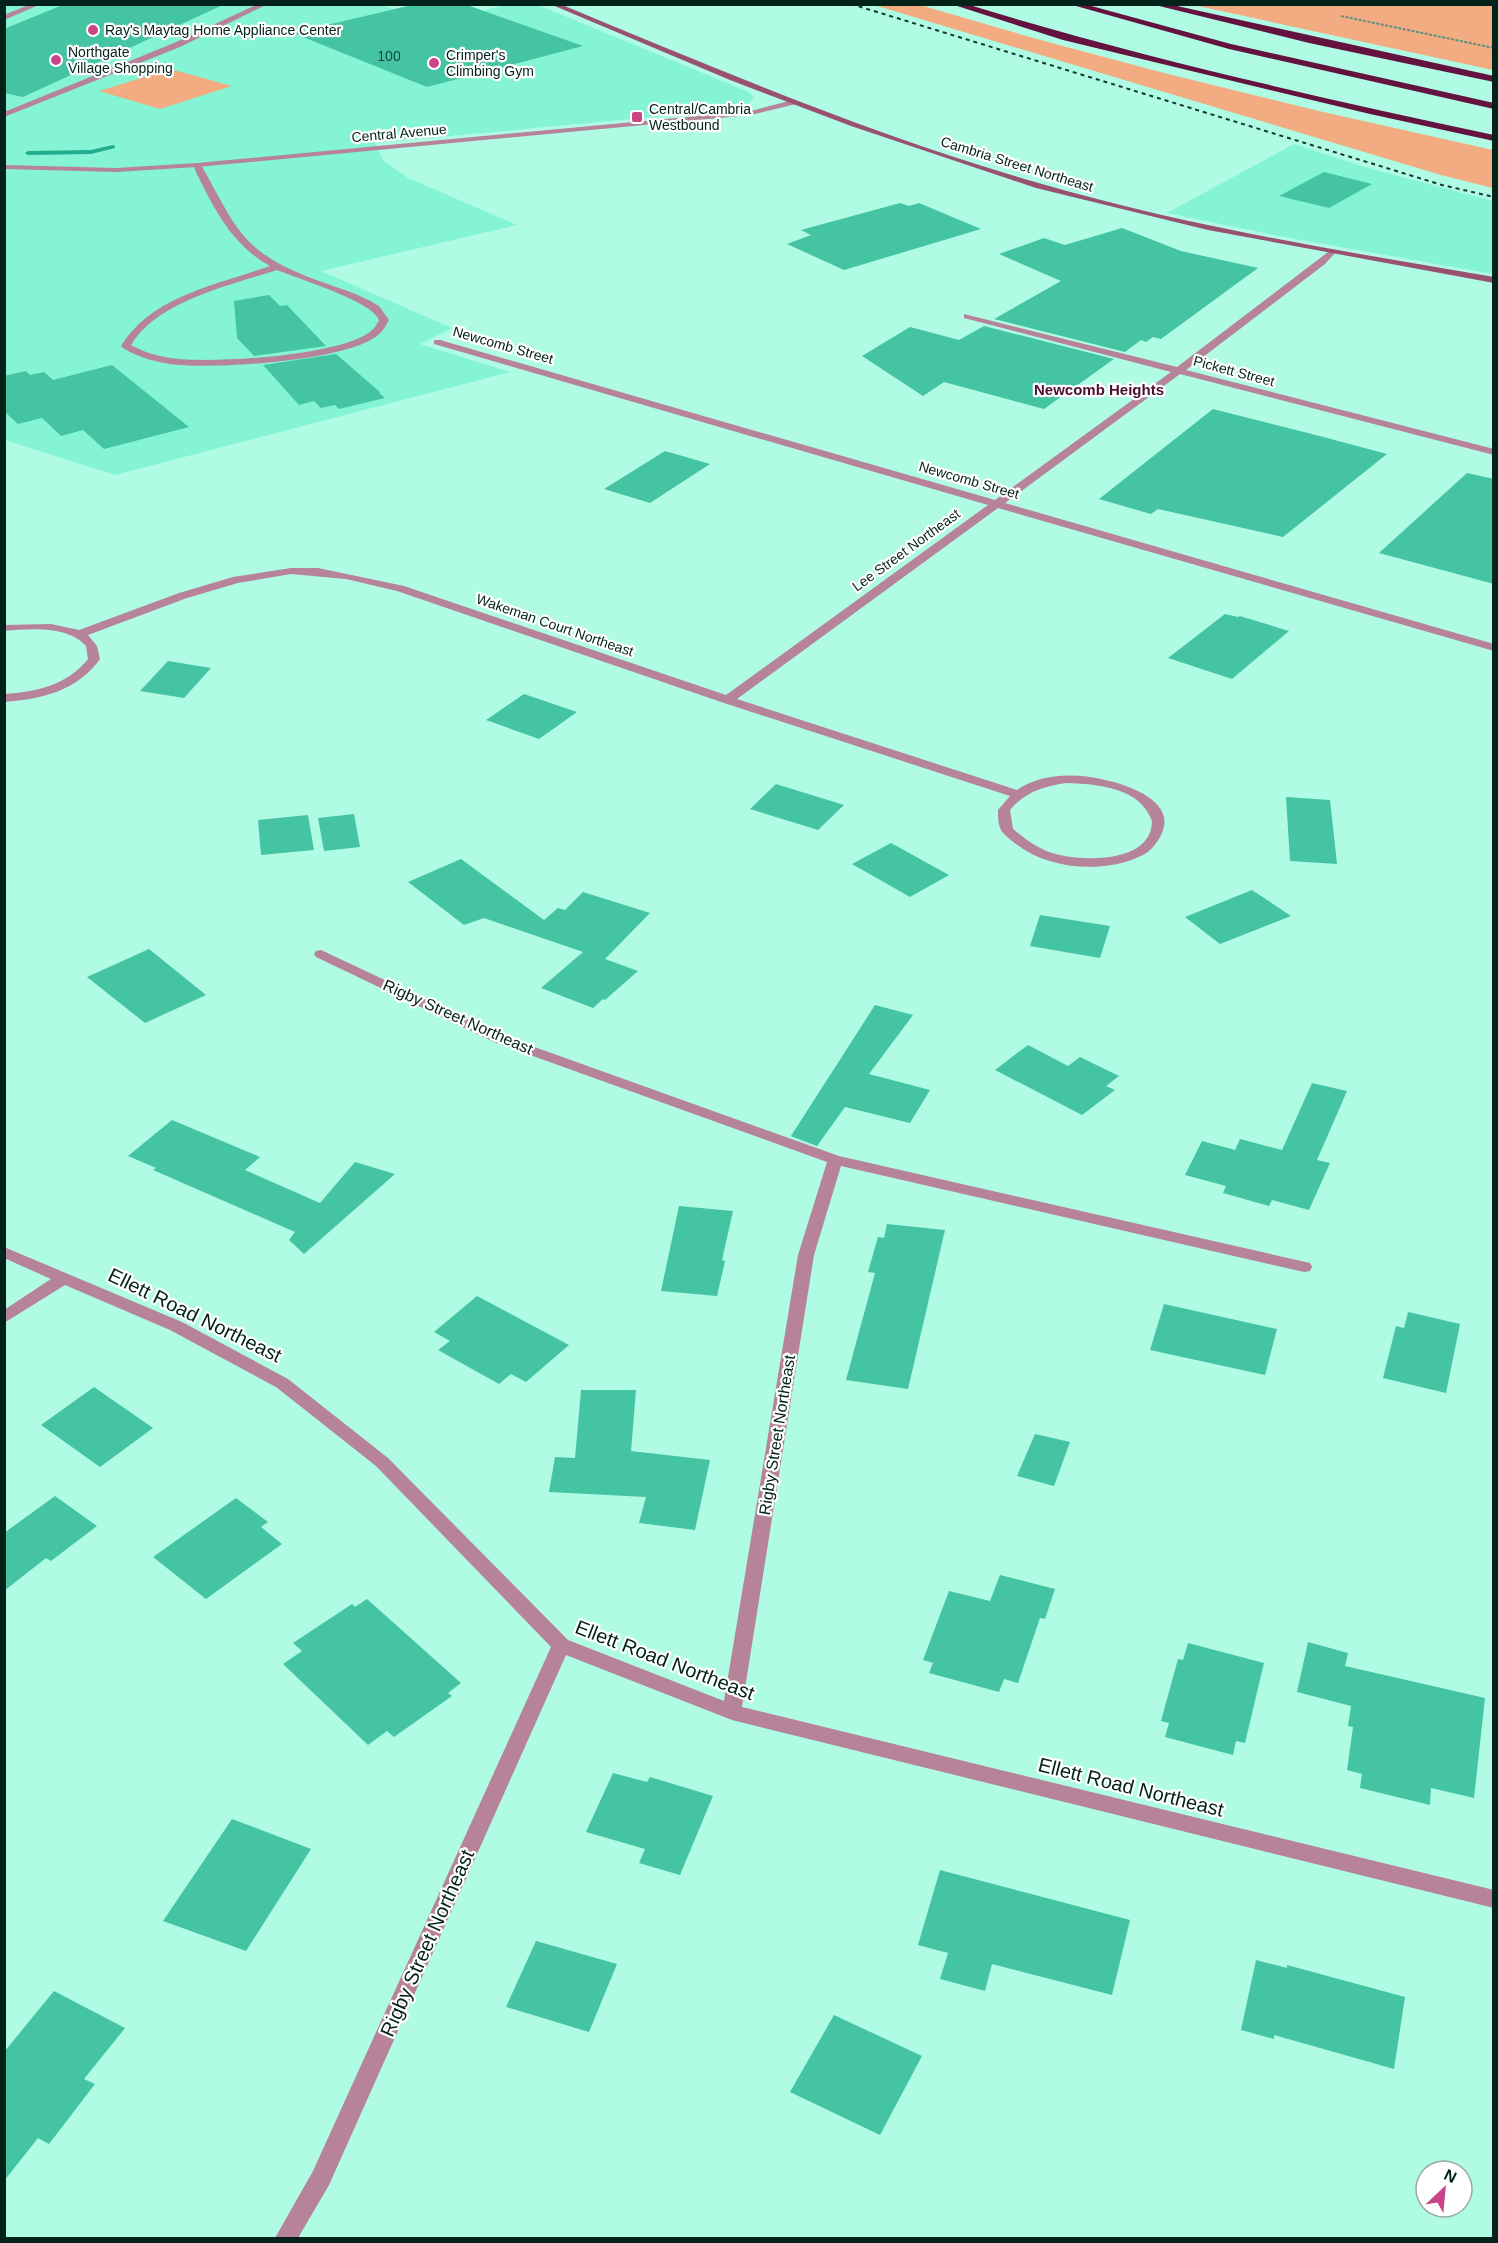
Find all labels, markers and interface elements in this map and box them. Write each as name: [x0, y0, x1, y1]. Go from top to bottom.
place label: Ray's Maytag Home Appliance Center: [105, 22, 341, 38]
marker: Ray's Maytag Home Appliance Center: [86, 23, 100, 37]
place label: Northgate Village Shopping: [68, 44, 173, 76]
place label: Crimper's Climbing Gym: [446, 47, 534, 79]
house number: 100: [377, 48, 401, 64]
marker: Northgate Village Shopping: [49, 53, 63, 67]
marker: Crimper's Climbing Gym: [427, 56, 441, 70]
place label: Central/Cambria Westbound: [649, 101, 751, 133]
marker: Central/Cambria Westbound: [630, 110, 644, 124]
street label: Central Avenue: [351, 121, 447, 145]
street label: Cambria Street Northeast: [939, 133, 1095, 195]
street label: Newcomb Street: [451, 323, 555, 367]
street label: Pickett Street: [1192, 352, 1276, 390]
district label: Newcomb Heights: [1034, 381, 1164, 398]
street label: Newcomb Street: [917, 458, 1021, 502]
street label: Lee Street Northeast: [849, 505, 963, 594]
street label: Wakeman Court Northeast: [474, 591, 636, 659]
street label: Rigby Street Northeast: [381, 976, 536, 1058]
street label: Ellett Road Northeast: [105, 1263, 286, 1367]
street label: Rigby Street Northeast: [756, 1353, 798, 1516]
street label: Ellett Road Northeast: [572, 1616, 758, 1704]
street label: Ellett Road Northeast: [1036, 1753, 1226, 1821]
street label: Rigby Street Northeast: [376, 1846, 478, 2040]
north arrow: [1414, 2159, 1474, 2219]
text: N: [1441, 2166, 1459, 2186]

